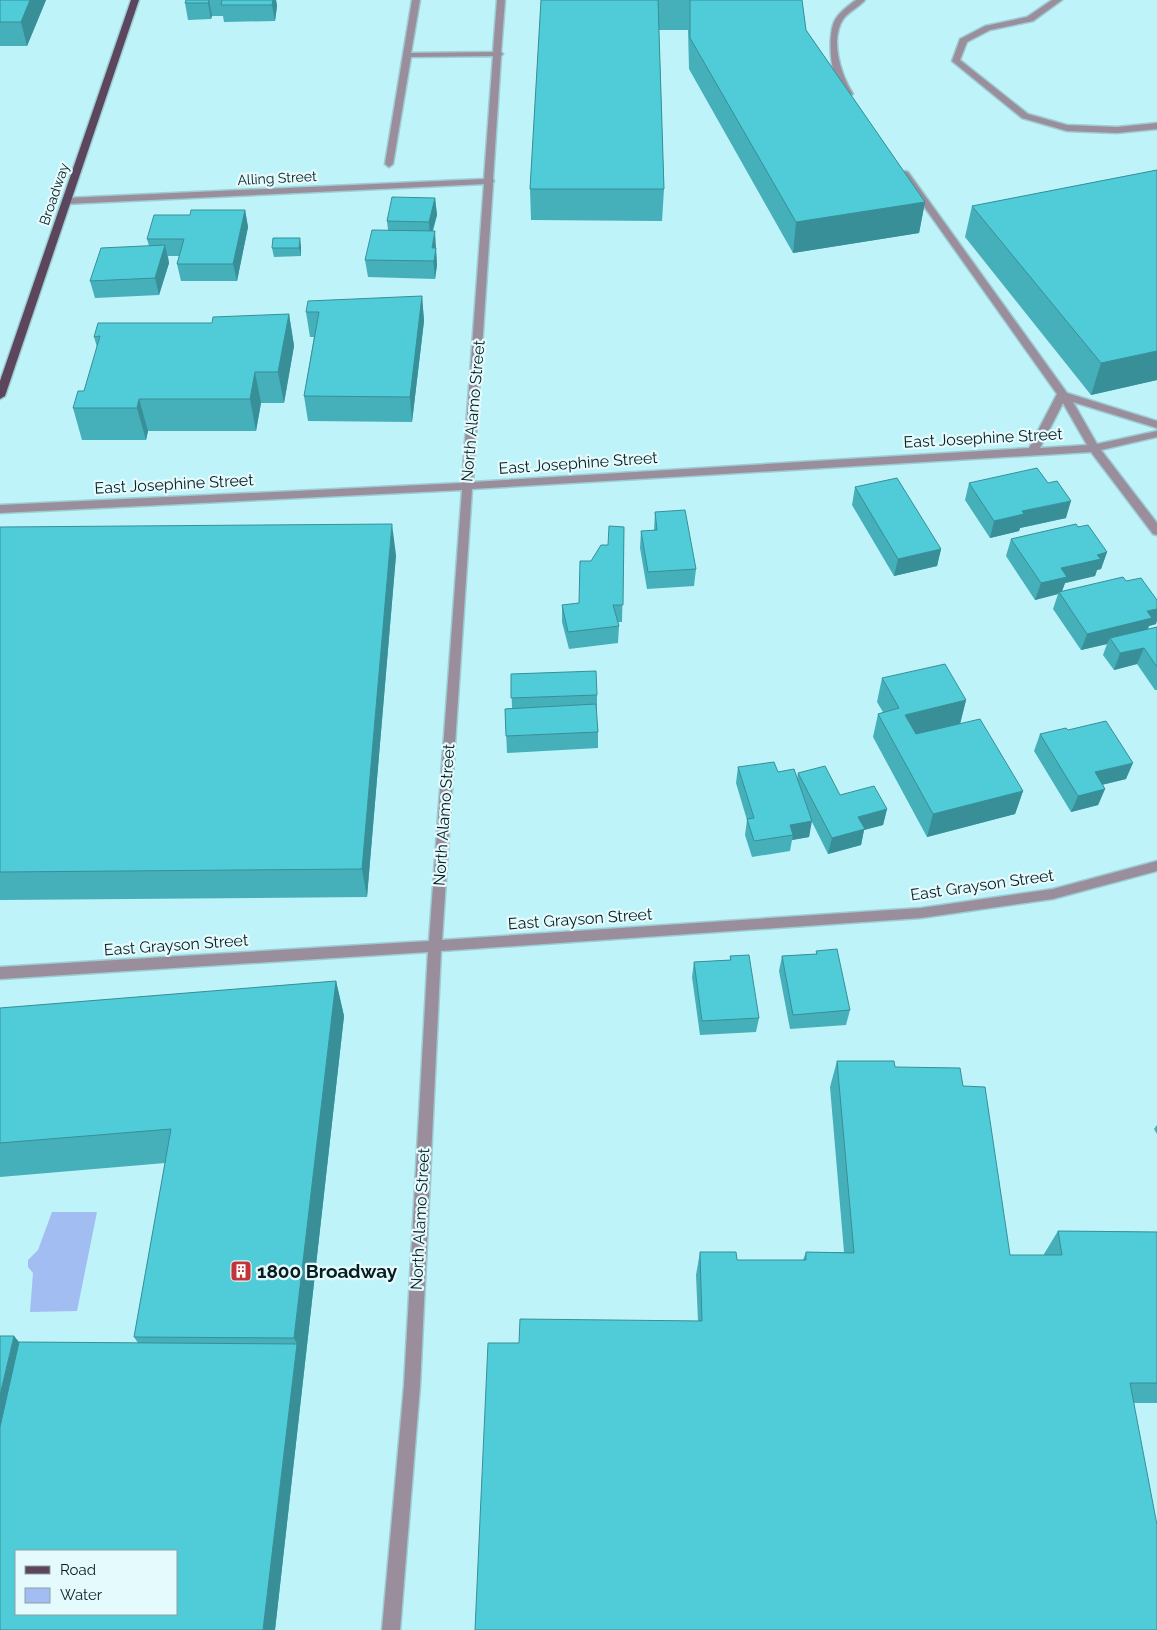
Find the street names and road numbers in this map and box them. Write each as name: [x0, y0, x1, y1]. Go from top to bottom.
street label: Broadway: [36, 160, 72, 227]
street label: Alling Street: [237, 168, 317, 188]
street label: North Alamo Street: [457, 339, 489, 483]
street label: East Josephine Street: [903, 424, 1064, 452]
street label: East Josephine Street: [498, 448, 659, 478]
street label: East Josephine Street: [94, 470, 255, 498]
street label: North Alamo Street: [430, 743, 458, 887]
street label: East Grayson Street: [909, 865, 1056, 904]
street label: East Grayson Street: [507, 904, 653, 934]
street label: East Grayson Street: [103, 930, 249, 960]
street label: North Alamo Street: [407, 1147, 433, 1290]

